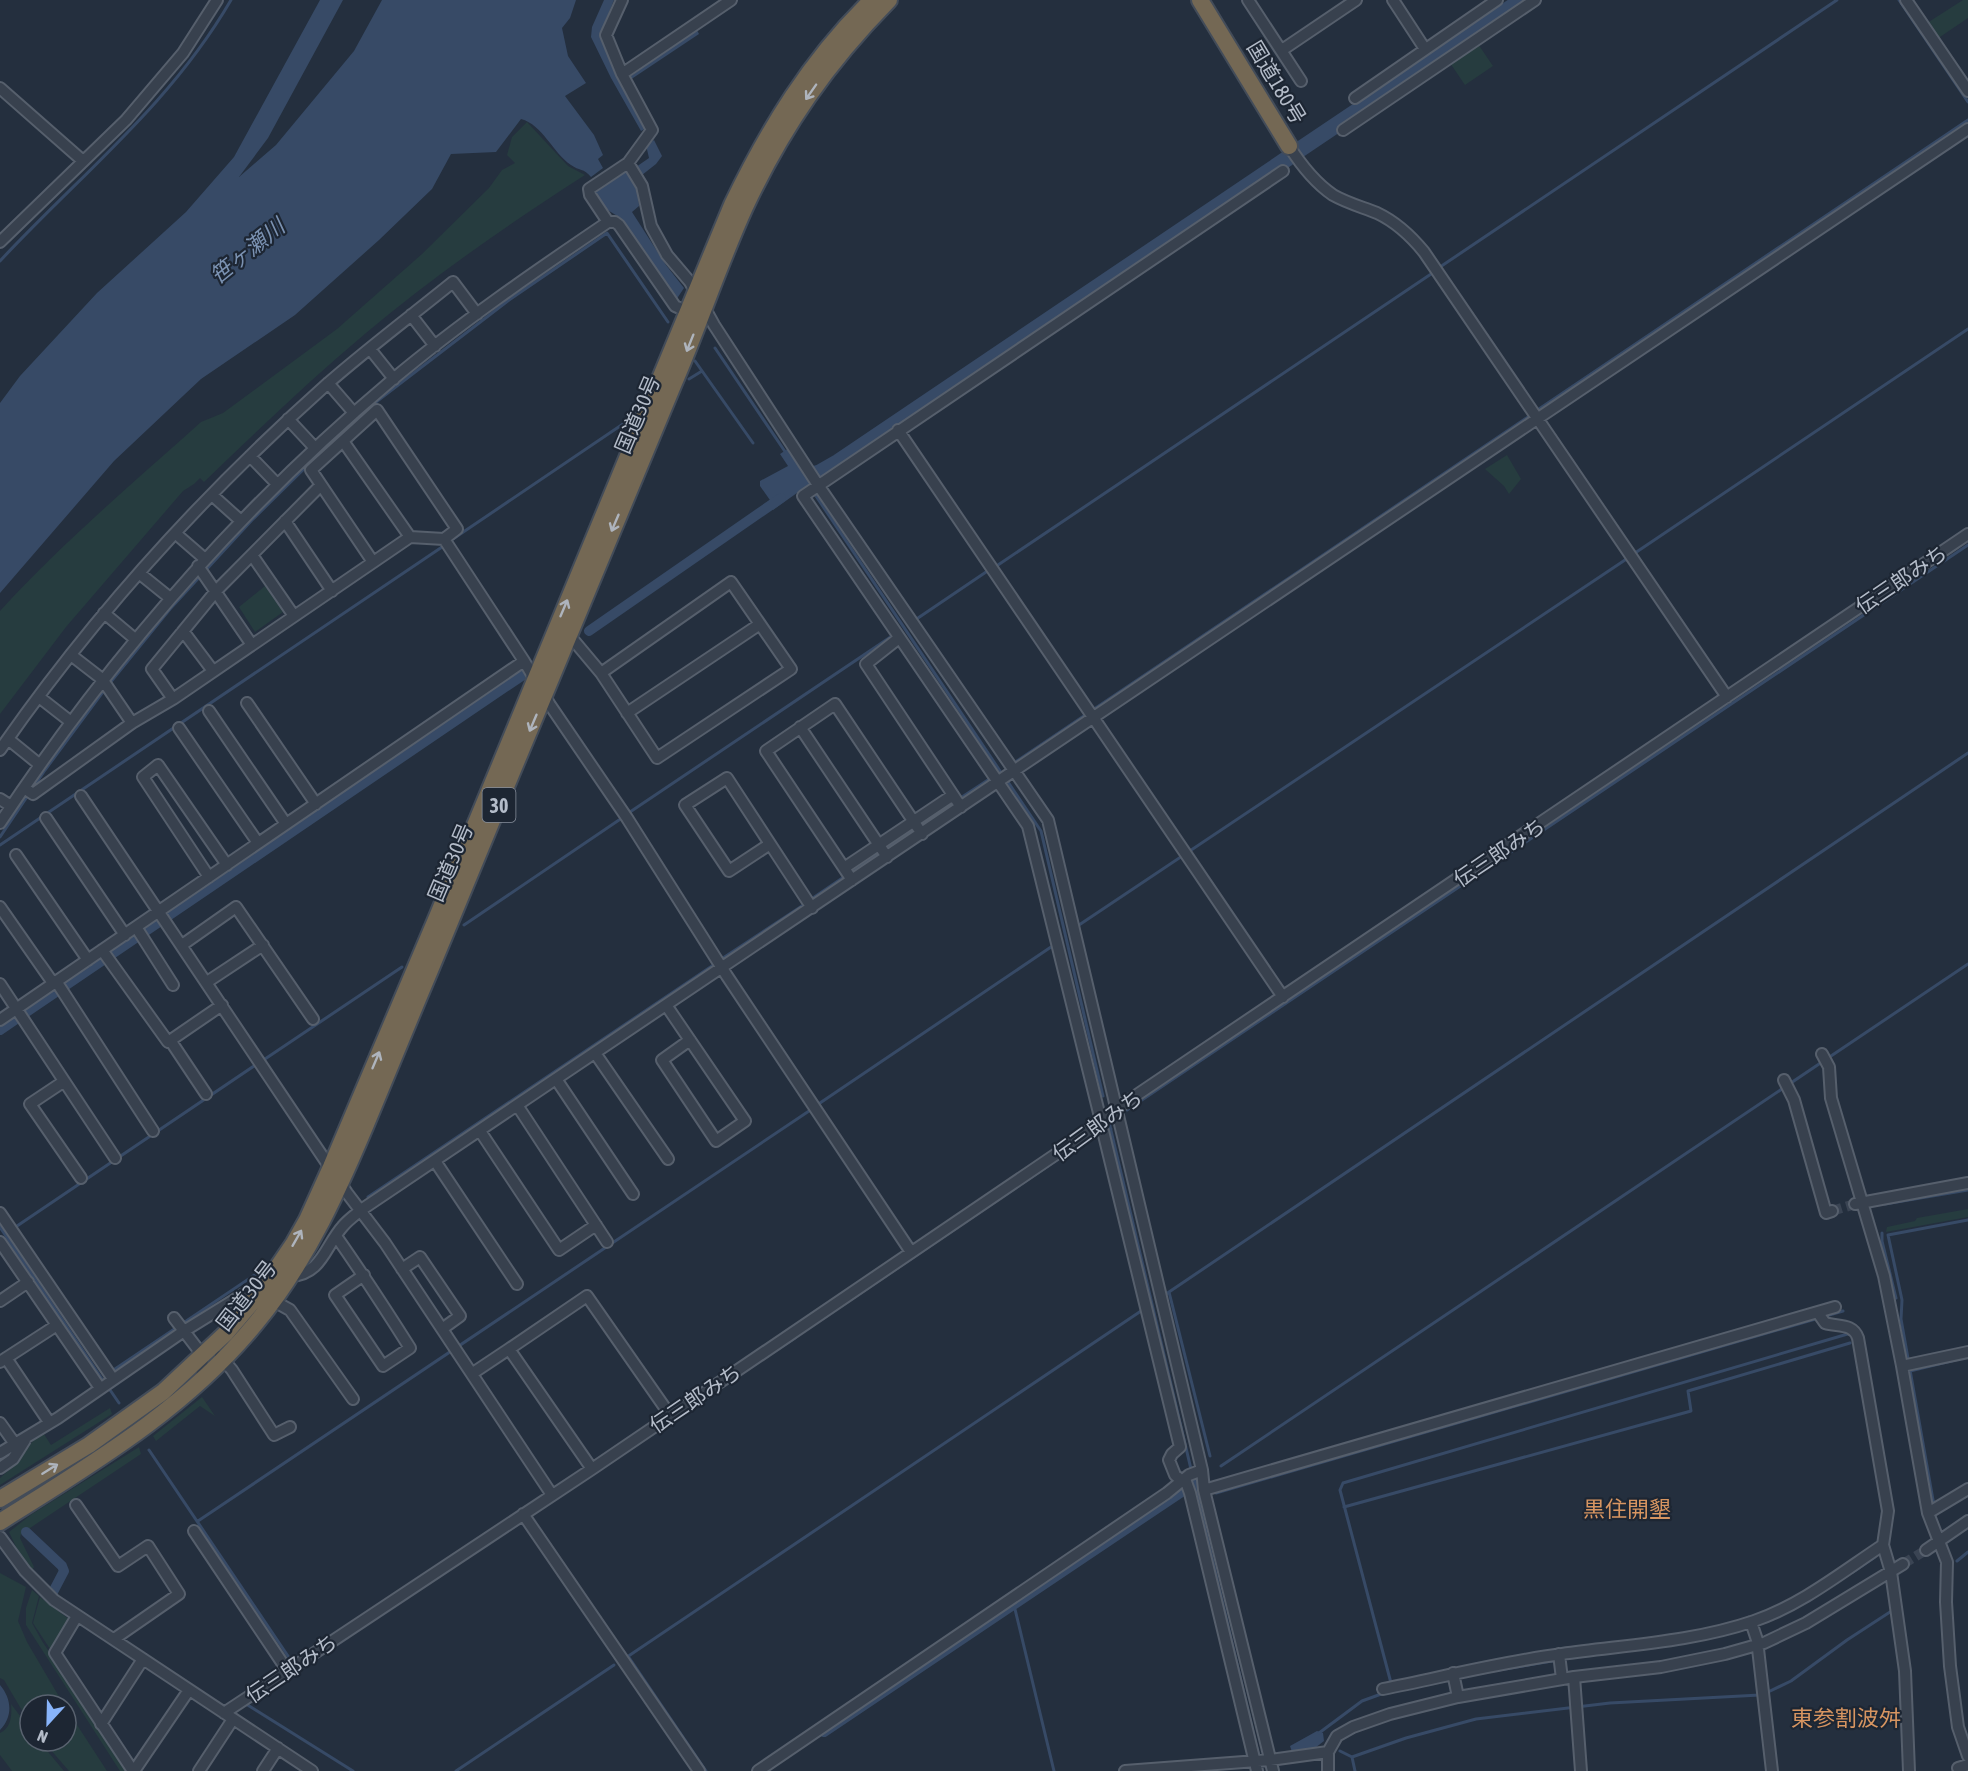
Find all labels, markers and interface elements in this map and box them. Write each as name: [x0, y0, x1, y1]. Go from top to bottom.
street label: 国道180号: [1243, 36, 1311, 128]
one-way arrow: [805, 84, 817, 100]
water label: 笹ヶ瀬川: [205, 212, 291, 289]
one-way arrow: [684, 334, 695, 352]
street label: 国道30号: [610, 371, 664, 457]
one-way arrow: [609, 513, 620, 532]
street label: 伝三郎みち: [1851, 540, 1951, 618]
one-way arrow: [559, 599, 570, 618]
one-way arrow: [527, 713, 538, 732]
road number: 30: [482, 788, 516, 822]
street label: 伝三郎みち: [1449, 813, 1549, 891]
street label: 国道30号: [423, 819, 477, 905]
one-way arrow: [371, 1051, 382, 1069]
street label: 伝三郎みち: [1047, 1084, 1147, 1166]
one-way arrow: [291, 1230, 303, 1247]
street label: 国道30号: [211, 1255, 281, 1335]
street label: 伝三郎みち: [645, 1359, 745, 1437]
one-way arrow: [41, 1462, 58, 1474]
district label: 黒住開墾: [1583, 1496, 1671, 1522]
street label: 伝三郎みち: [241, 1629, 341, 1707]
north arrow: [18, 1693, 78, 1753]
district label: 東参割波舛: [1791, 1705, 1901, 1731]
text: N: [35, 1727, 50, 1747]

